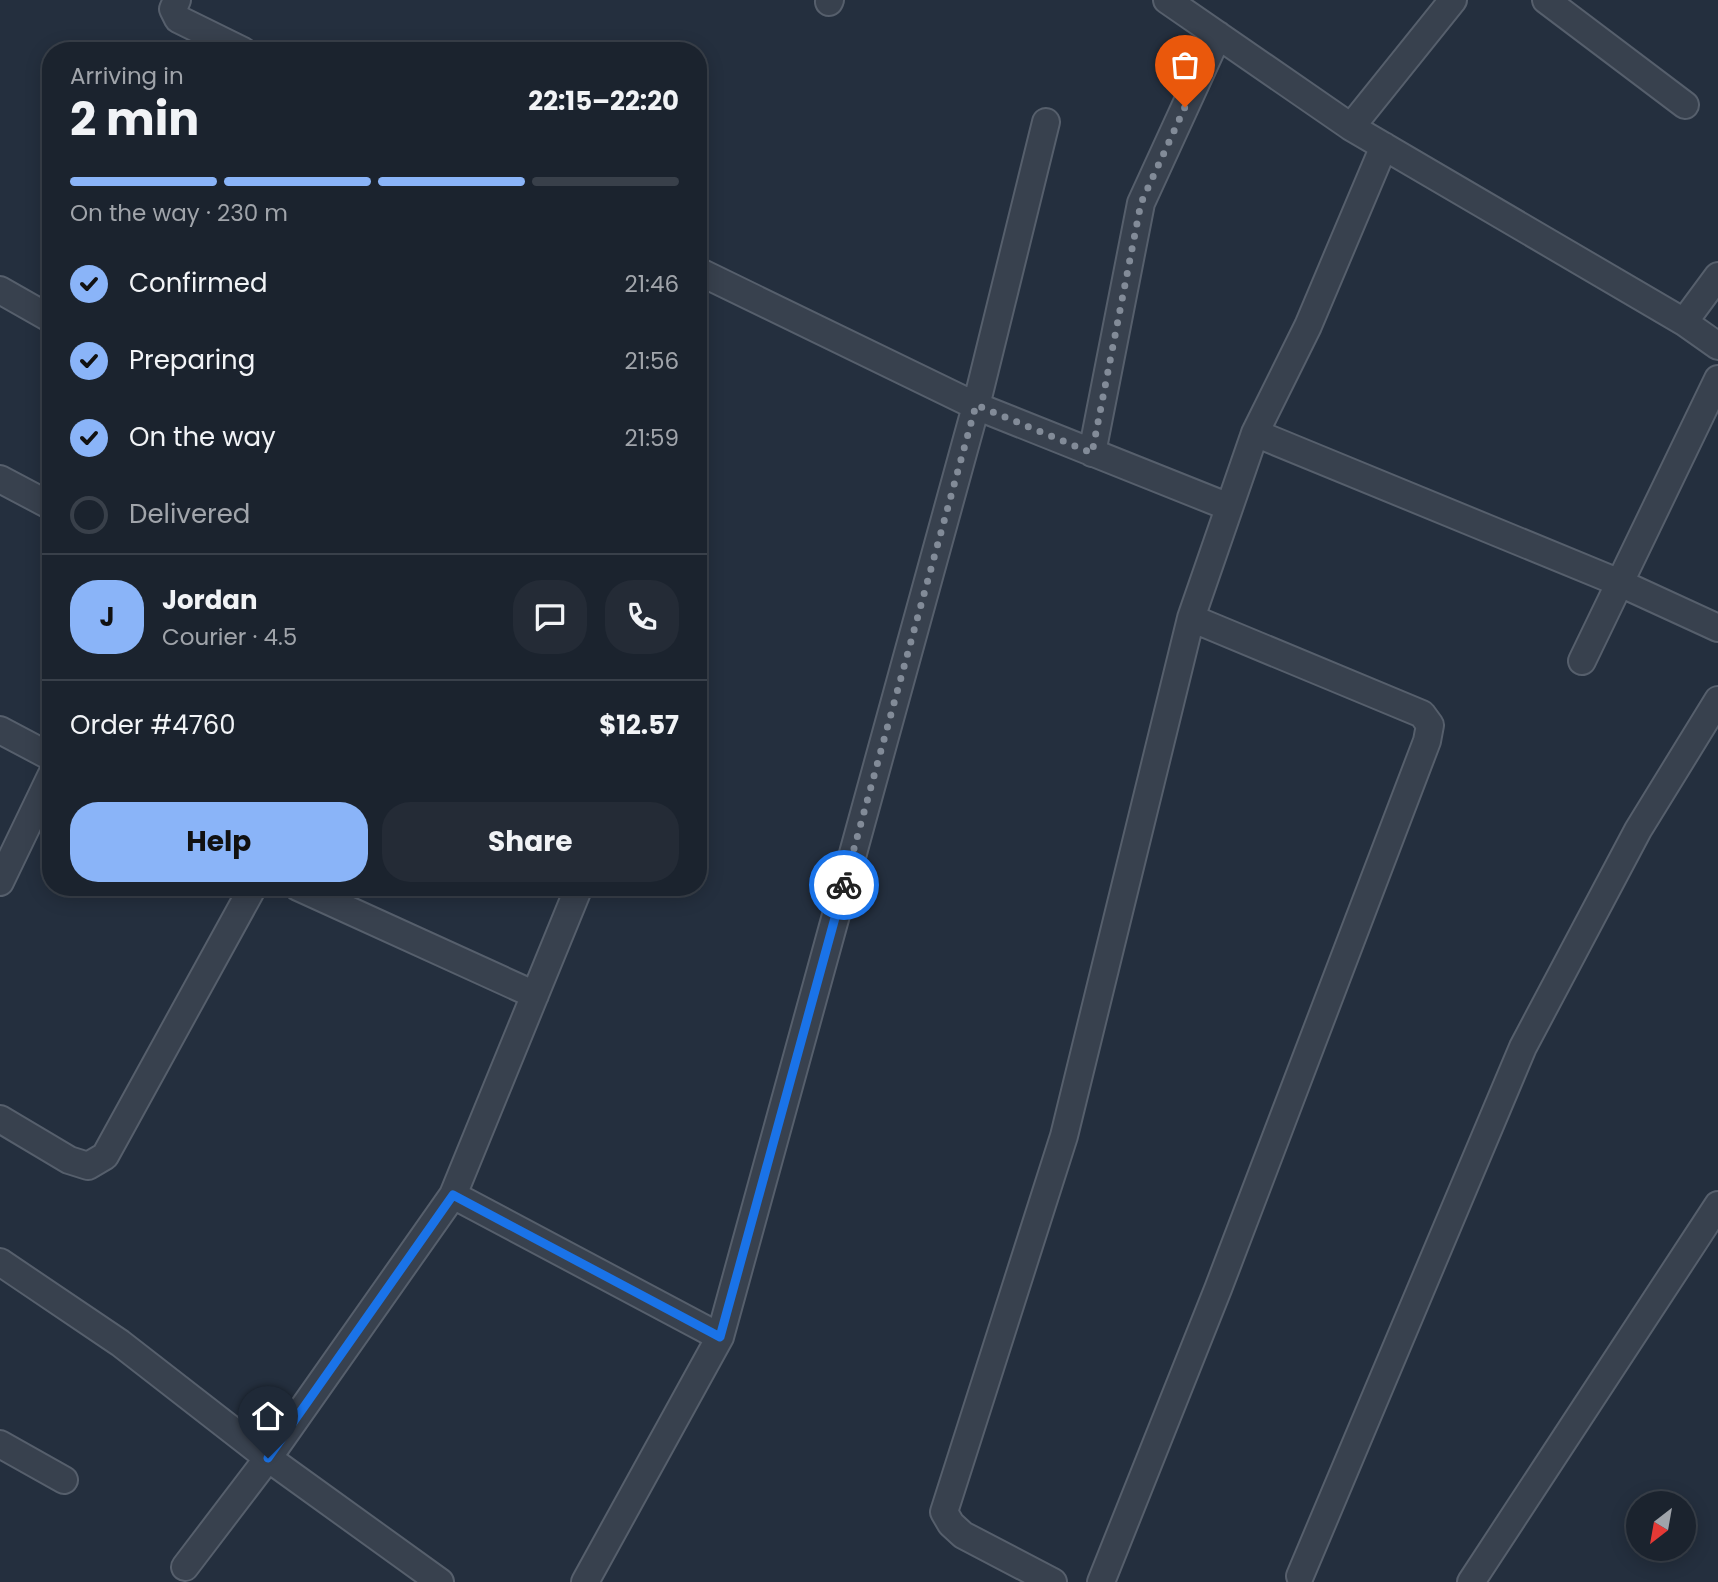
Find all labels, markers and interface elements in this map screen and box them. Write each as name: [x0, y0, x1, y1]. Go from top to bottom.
pin: [1155, 35, 1215, 107]
icon: bag: [1166, 46, 1204, 84]
text: Arriving in: [70, 60, 184, 92]
text: 22:15–22:20: [528, 83, 679, 119]
text: 2 min: [70, 87, 199, 151]
text: On the way · 230 m: [70, 197, 288, 229]
icon: check: [70, 265, 108, 303]
text: Confirmed: [129, 265, 267, 301]
text: 21:46: [624, 268, 679, 300]
icon: check: [70, 342, 108, 380]
text: Preparing: [129, 342, 255, 378]
text: 21:56: [624, 345, 679, 377]
icon: check: [70, 419, 108, 457]
text: On the way: [129, 419, 276, 455]
text: 21:59: [625, 422, 679, 454]
text: Delivered: [129, 496, 250, 532]
button: chat: [513, 580, 587, 654]
button: phone: [605, 580, 679, 654]
text: Jordan: [162, 582, 258, 618]
text: J: [99, 599, 115, 635]
text: Courier · 4.5: [162, 621, 297, 653]
text: Order #4760: [70, 707, 236, 743]
text: $12.57: [599, 707, 679, 743]
button: Help: [70, 802, 368, 882]
button: Share: [382, 802, 679, 882]
courier: [809, 850, 879, 920]
icon: bike: [825, 866, 863, 904]
pin: [238, 1386, 298, 1458]
icon: home: [249, 1397, 287, 1435]
north arrow: [1626, 1491, 1696, 1561]
map controls: [1626, 1491, 1696, 1561]

